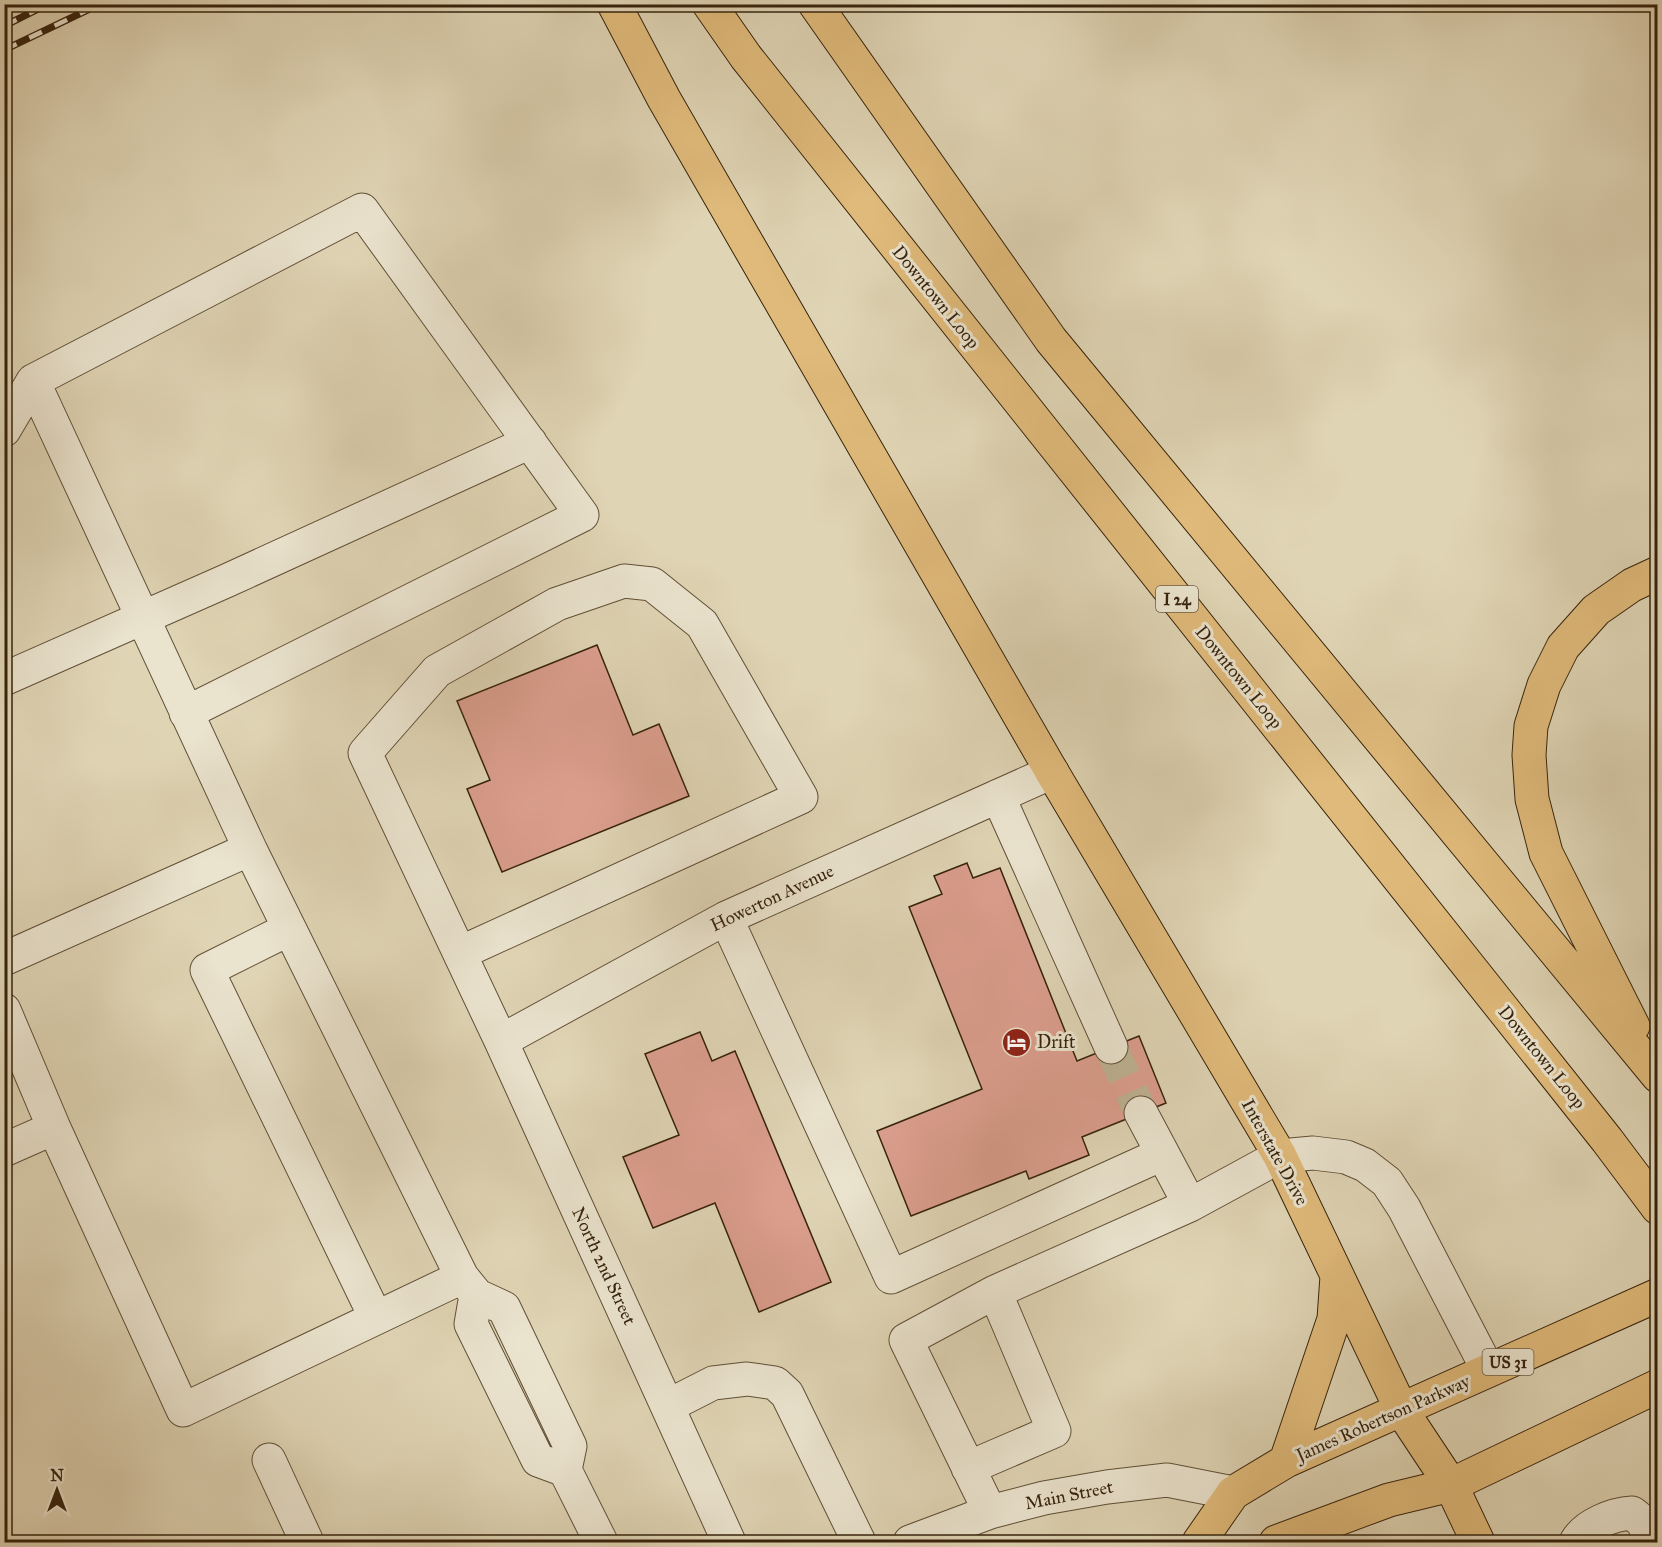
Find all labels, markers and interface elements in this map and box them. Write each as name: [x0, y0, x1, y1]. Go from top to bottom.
street label: Downtown Loop: [888, 241, 984, 353]
road number: I 24: [1156, 586, 1198, 612]
street label: Downtown Loop: [1191, 621, 1287, 733]
street label: Howerton Avenue: [707, 860, 837, 936]
street label: Downtown Loop: [1494, 1001, 1590, 1113]
hotel icon: Drift: [1000, 1026, 1032, 1058]
place label: Drift: [1037, 1031, 1076, 1053]
street label: Interstate Drive: [1237, 1095, 1313, 1209]
street label: North 2nd Street: [567, 1204, 641, 1329]
road number: US 31: [1482, 1349, 1534, 1375]
street label: James Robertson Parkway: [1291, 1369, 1474, 1468]
north arrow: [27, 1460, 87, 1520]
text: N: [50, 1466, 64, 1485]
street label: Main Street: [1023, 1476, 1116, 1514]

